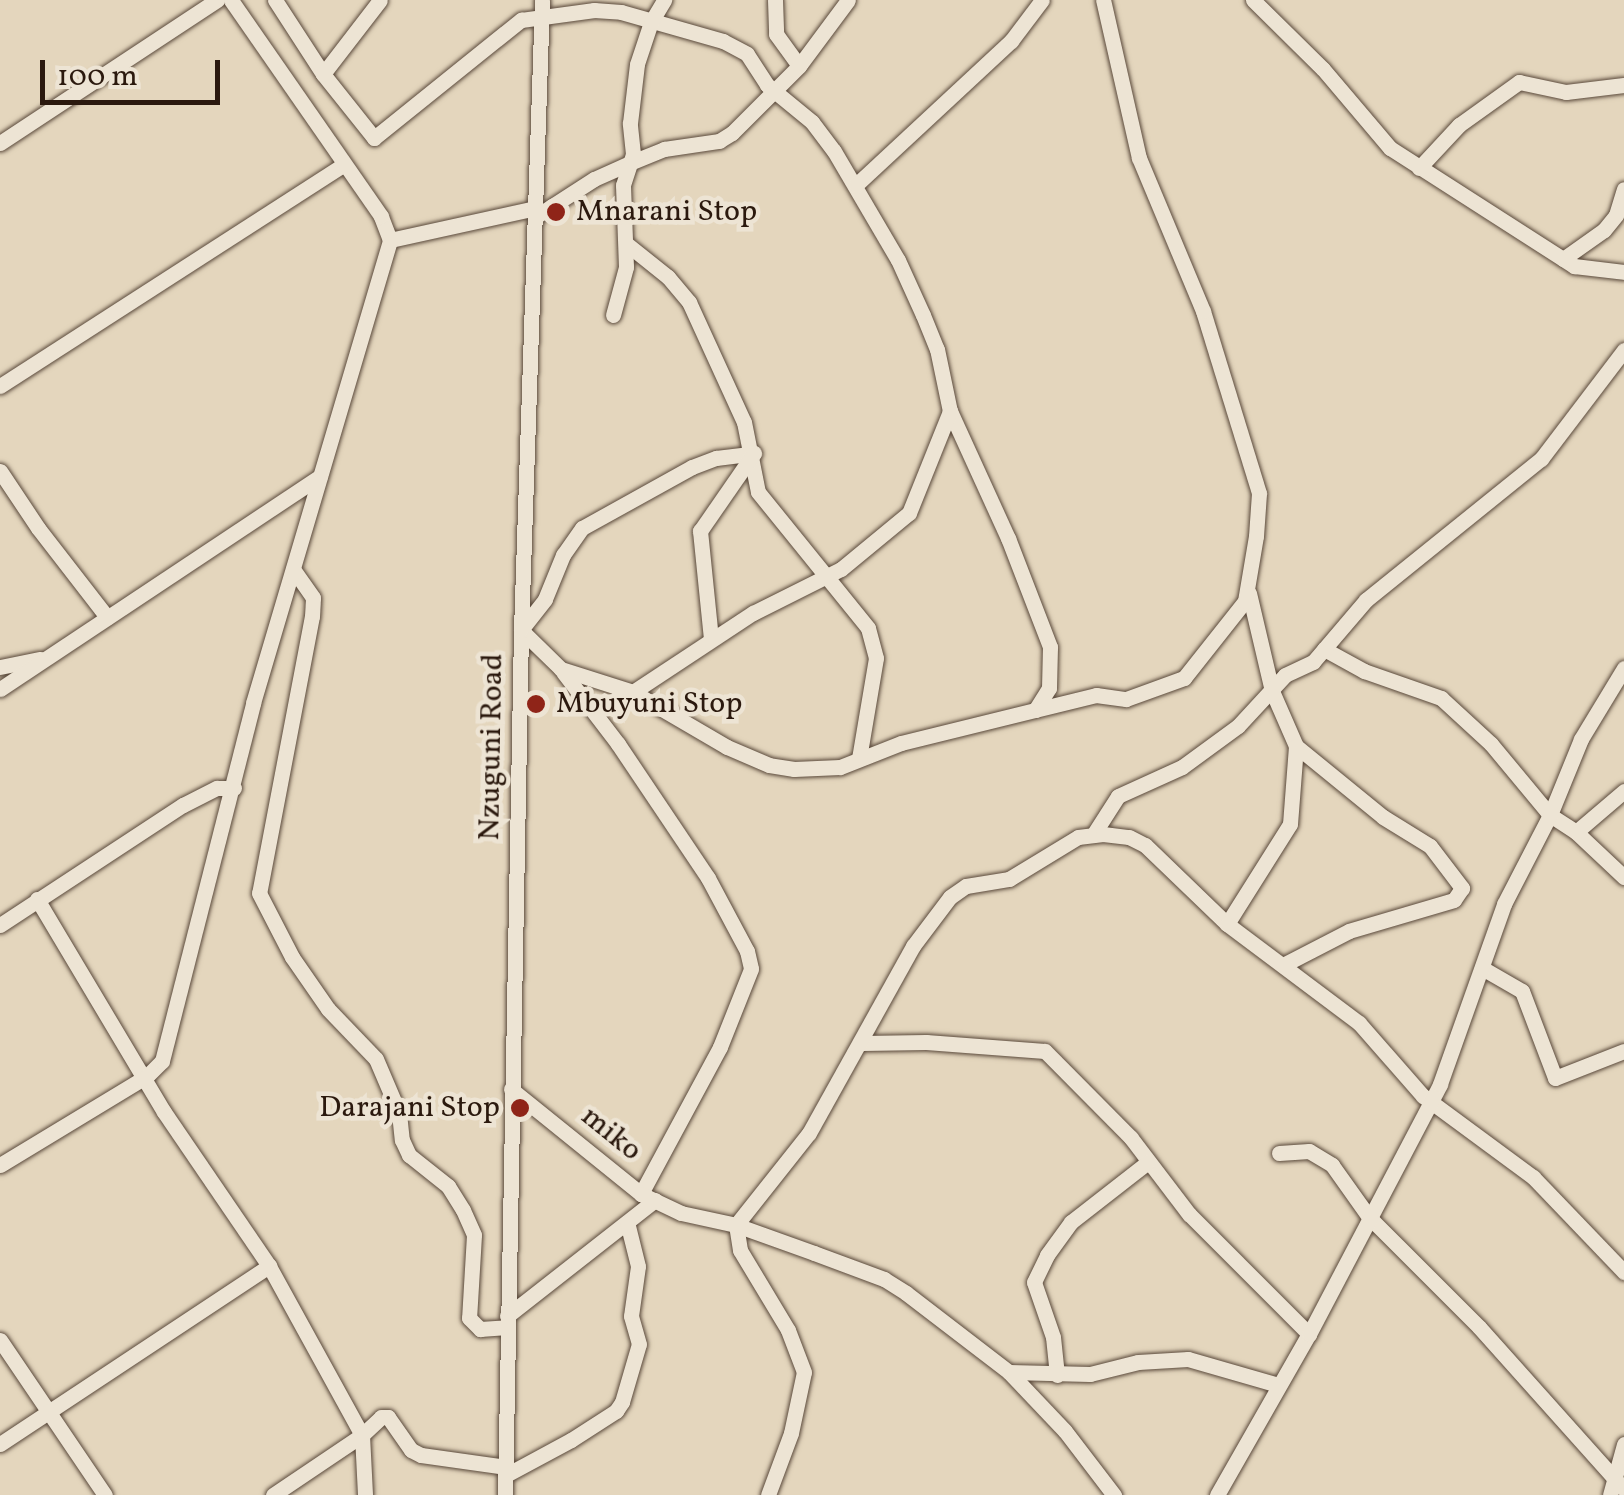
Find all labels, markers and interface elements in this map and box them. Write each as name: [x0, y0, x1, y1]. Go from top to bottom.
scale bar: [45, 40, 225, 102]
text: 100 m: [57, 56, 138, 98]
place label: Mnarani Stop: [576, 194, 757, 230]
marker: Mnarani Stop: [545, 201, 567, 223]
street label: Nzuguni Road: [472, 653, 512, 841]
place label: Mbuyuni Stop: [556, 686, 742, 722]
marker: Mbuyuni Stop: [525, 693, 547, 715]
place label: Darajani Stop: [319, 1090, 500, 1126]
marker: Darajani Stop: [509, 1097, 531, 1119]
street label: miko: [573, 1099, 649, 1169]

